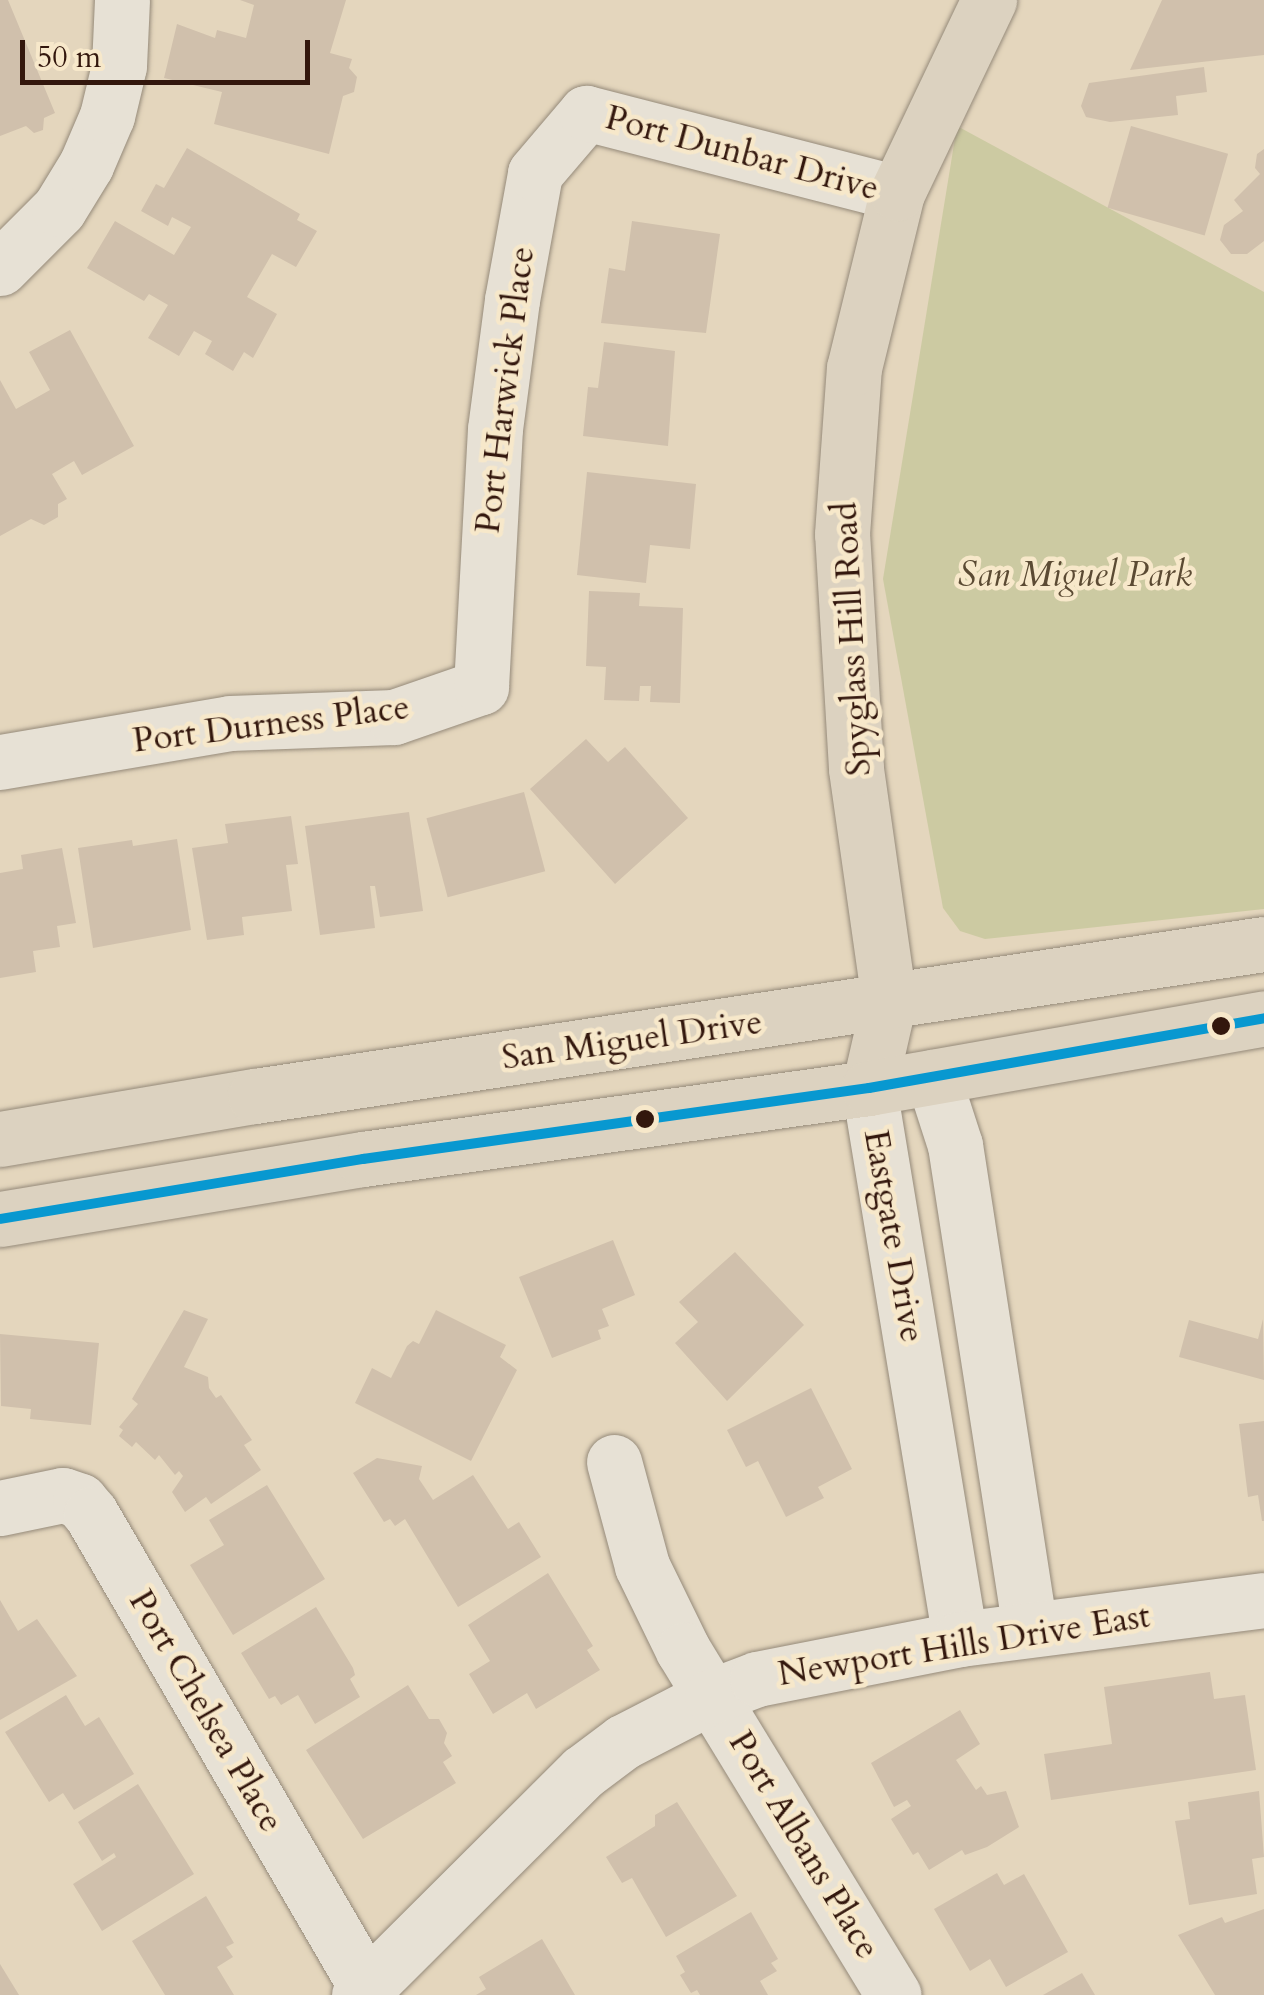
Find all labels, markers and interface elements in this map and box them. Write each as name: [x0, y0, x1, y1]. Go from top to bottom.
scale bar: [25, 20, 315, 82]
text: 50 m: [37, 37, 101, 78]
street label: Port Dunbar Drive: [601, 96, 883, 210]
street label: Port Harwick Place: [467, 244, 543, 536]
street label: Spyglass Hill Road: [824, 501, 880, 777]
park label: San Miguel Park: [958, 554, 1192, 596]
street label: Port Durness Place: [130, 686, 412, 762]
street label: San Miguel Drive: [499, 1001, 765, 1079]
unlabelled marker: [1211, 1016, 1231, 1036]
unlabelled marker: [635, 1109, 655, 1129]
street label: Eastgate Drive: [855, 1126, 933, 1346]
street label: Port Chelsea Place: [120, 1583, 292, 1839]
street label: Newport Hills Drive East: [775, 1595, 1153, 1695]
street label: Port Albans Place: [720, 1724, 888, 1966]

